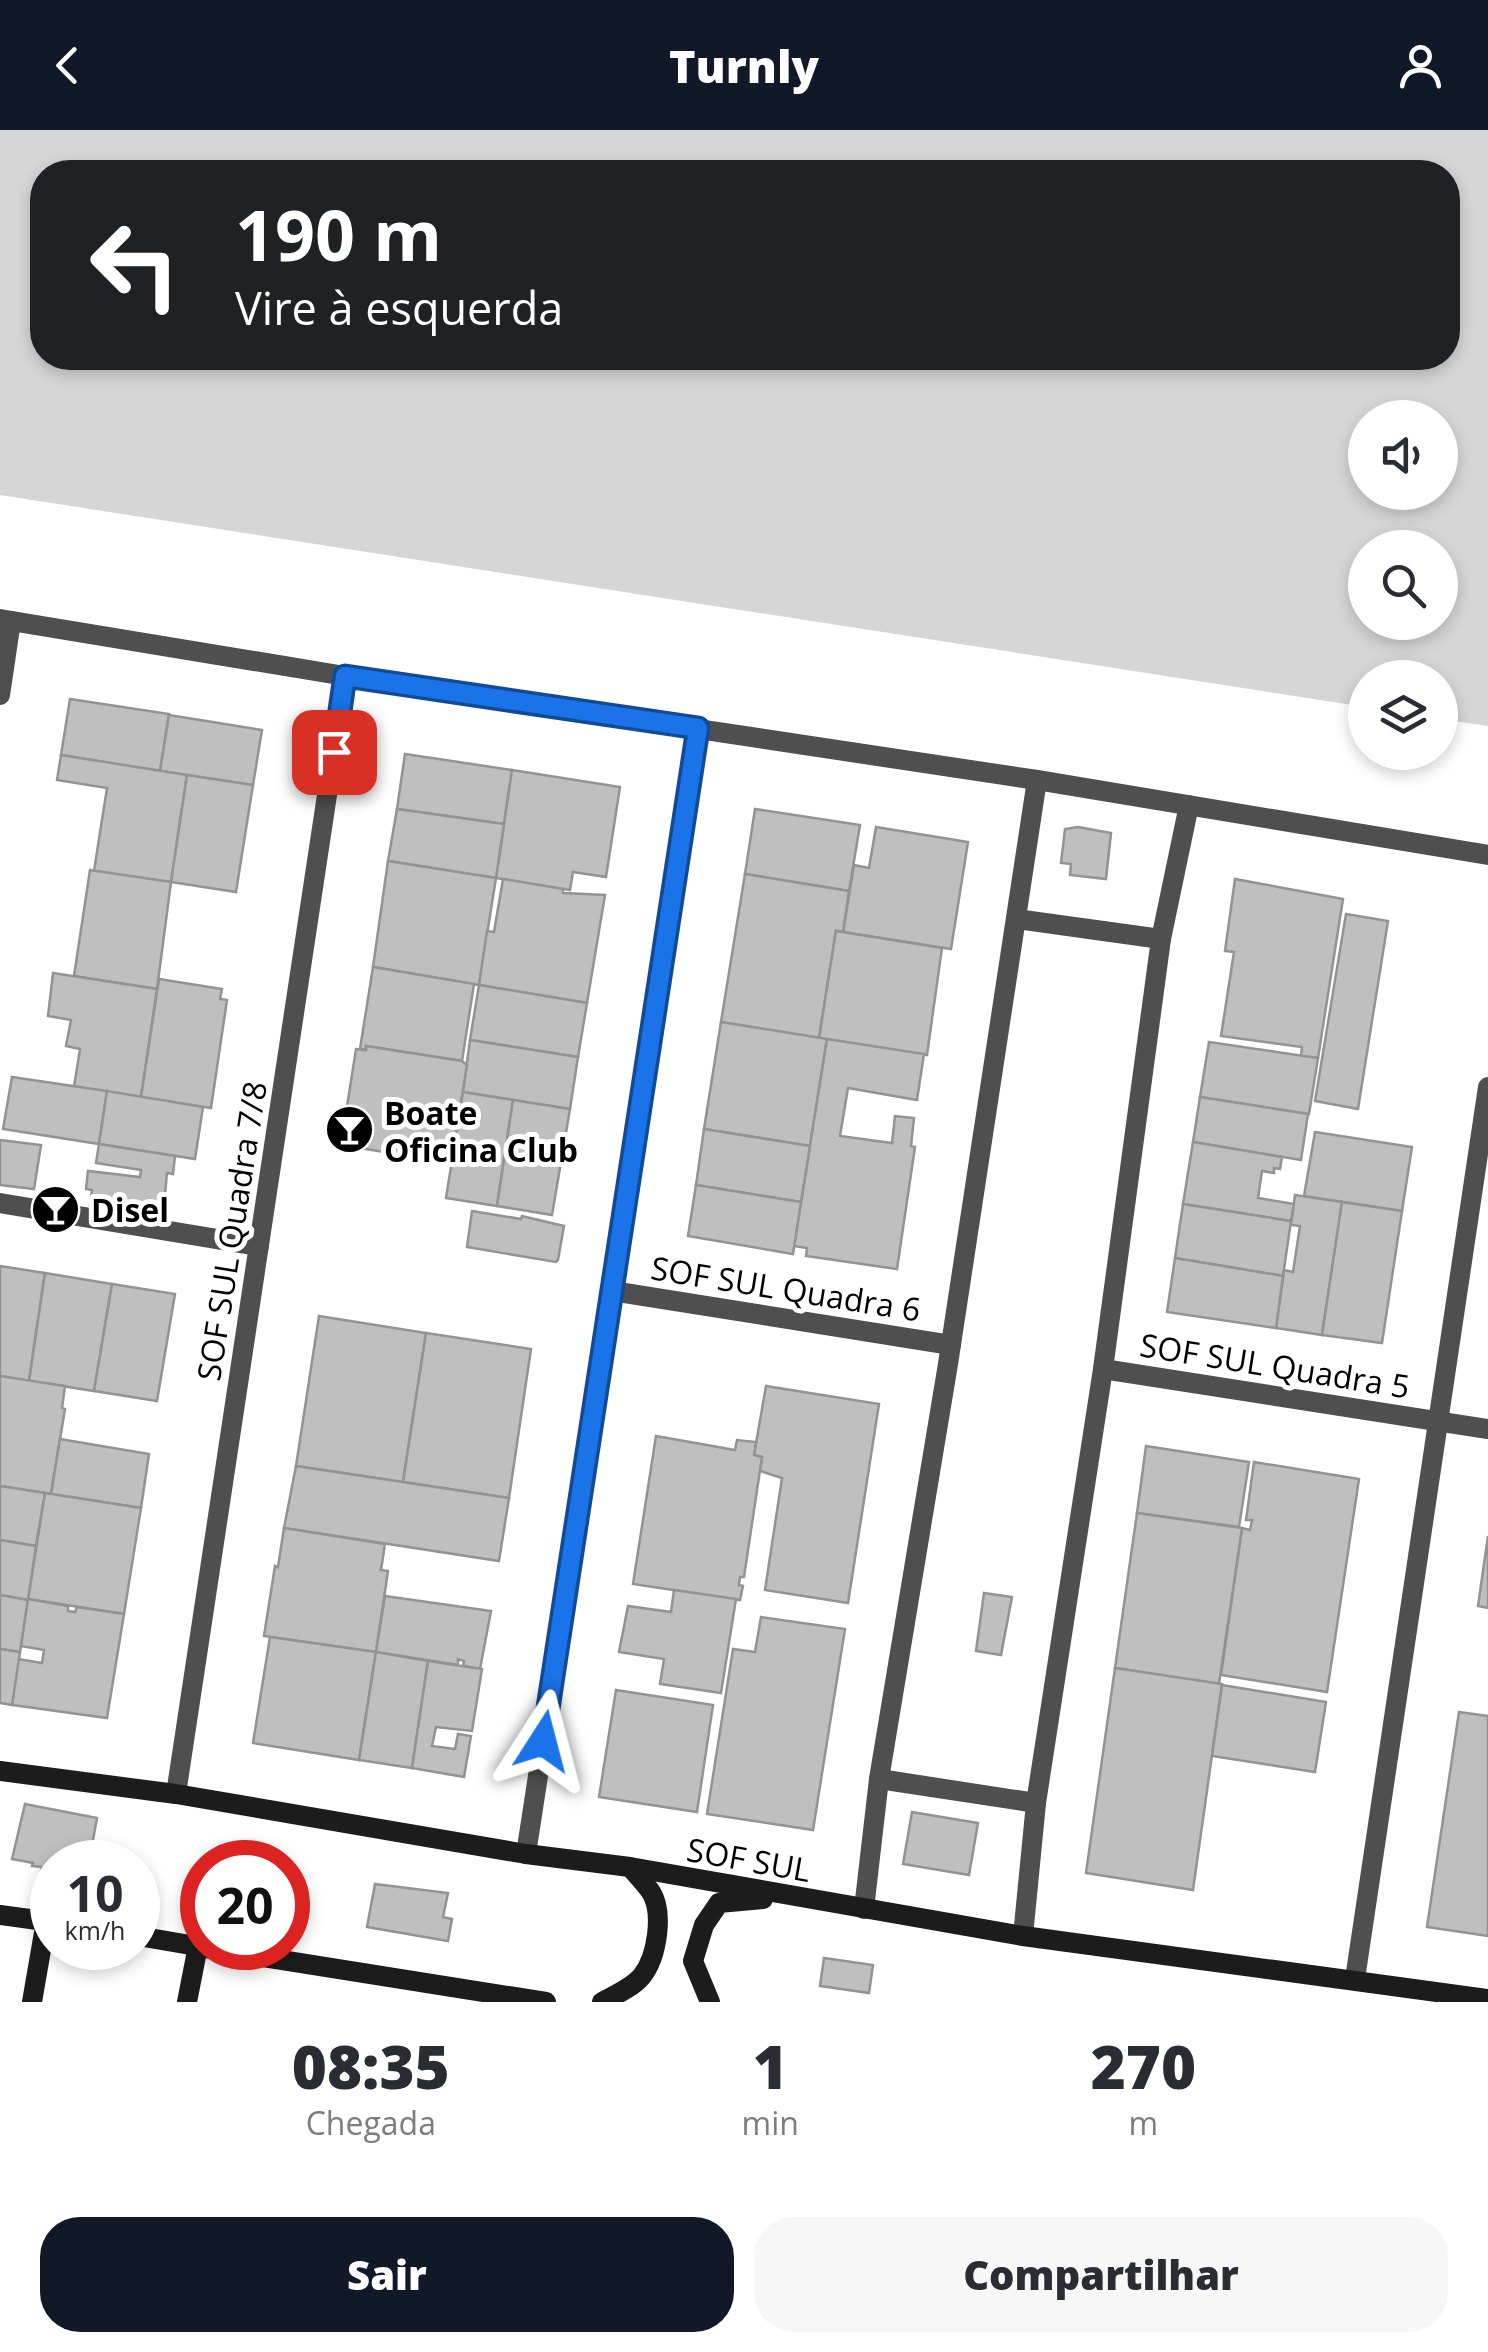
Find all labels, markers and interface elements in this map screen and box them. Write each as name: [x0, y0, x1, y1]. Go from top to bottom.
text: Turnly: [669, 35, 819, 96]
icon: back: [40, 38, 95, 93]
icon: person: [1393, 38, 1448, 93]
text: 190 m: [235, 186, 442, 282]
icon: left: [70, 200, 200, 330]
text: Vire à esquerda: [235, 277, 563, 338]
map controls: [1348, 400, 1458, 770]
button: sound: [1348, 400, 1458, 510]
button: search: [1348, 530, 1458, 640]
button: layers: [1348, 660, 1458, 770]
pin: [292, 710, 377, 795]
icon: arrive: [307, 725, 362, 780]
street label: SOF SUL Quadra 7/8: [186, 1078, 276, 1384]
place label: Boate Oficina Club: [384, 1091, 578, 1171]
bar icon: Boate Oficina Club: [323, 1104, 375, 1156]
bar icon: Disel: [30, 1183, 82, 1235]
place label: Disel: [91, 1188, 169, 1231]
street label: SOF SUL Quadra 6: [648, 1245, 924, 1331]
street label: SOF SUL Quadra 5: [1137, 1322, 1413, 1408]
position arrow: [491, 1689, 595, 1793]
street label: SOF SUL: [684, 1827, 814, 1891]
speed limit sign: 20: [180, 1840, 310, 1970]
text: 10: [66, 1859, 124, 1927]
text: km/h: [65, 1913, 125, 1947]
text: 08:35: [292, 2025, 450, 2107]
text: 1: [753, 2025, 788, 2107]
text: 270: [1091, 2025, 1196, 2107]
text: Chegada: [306, 2101, 436, 2144]
text: min: [742, 2101, 799, 2144]
text: m: [1129, 2101, 1158, 2144]
button: Sair: [40, 2217, 734, 2332]
button: Compartilhar: [754, 2217, 1448, 2332]

